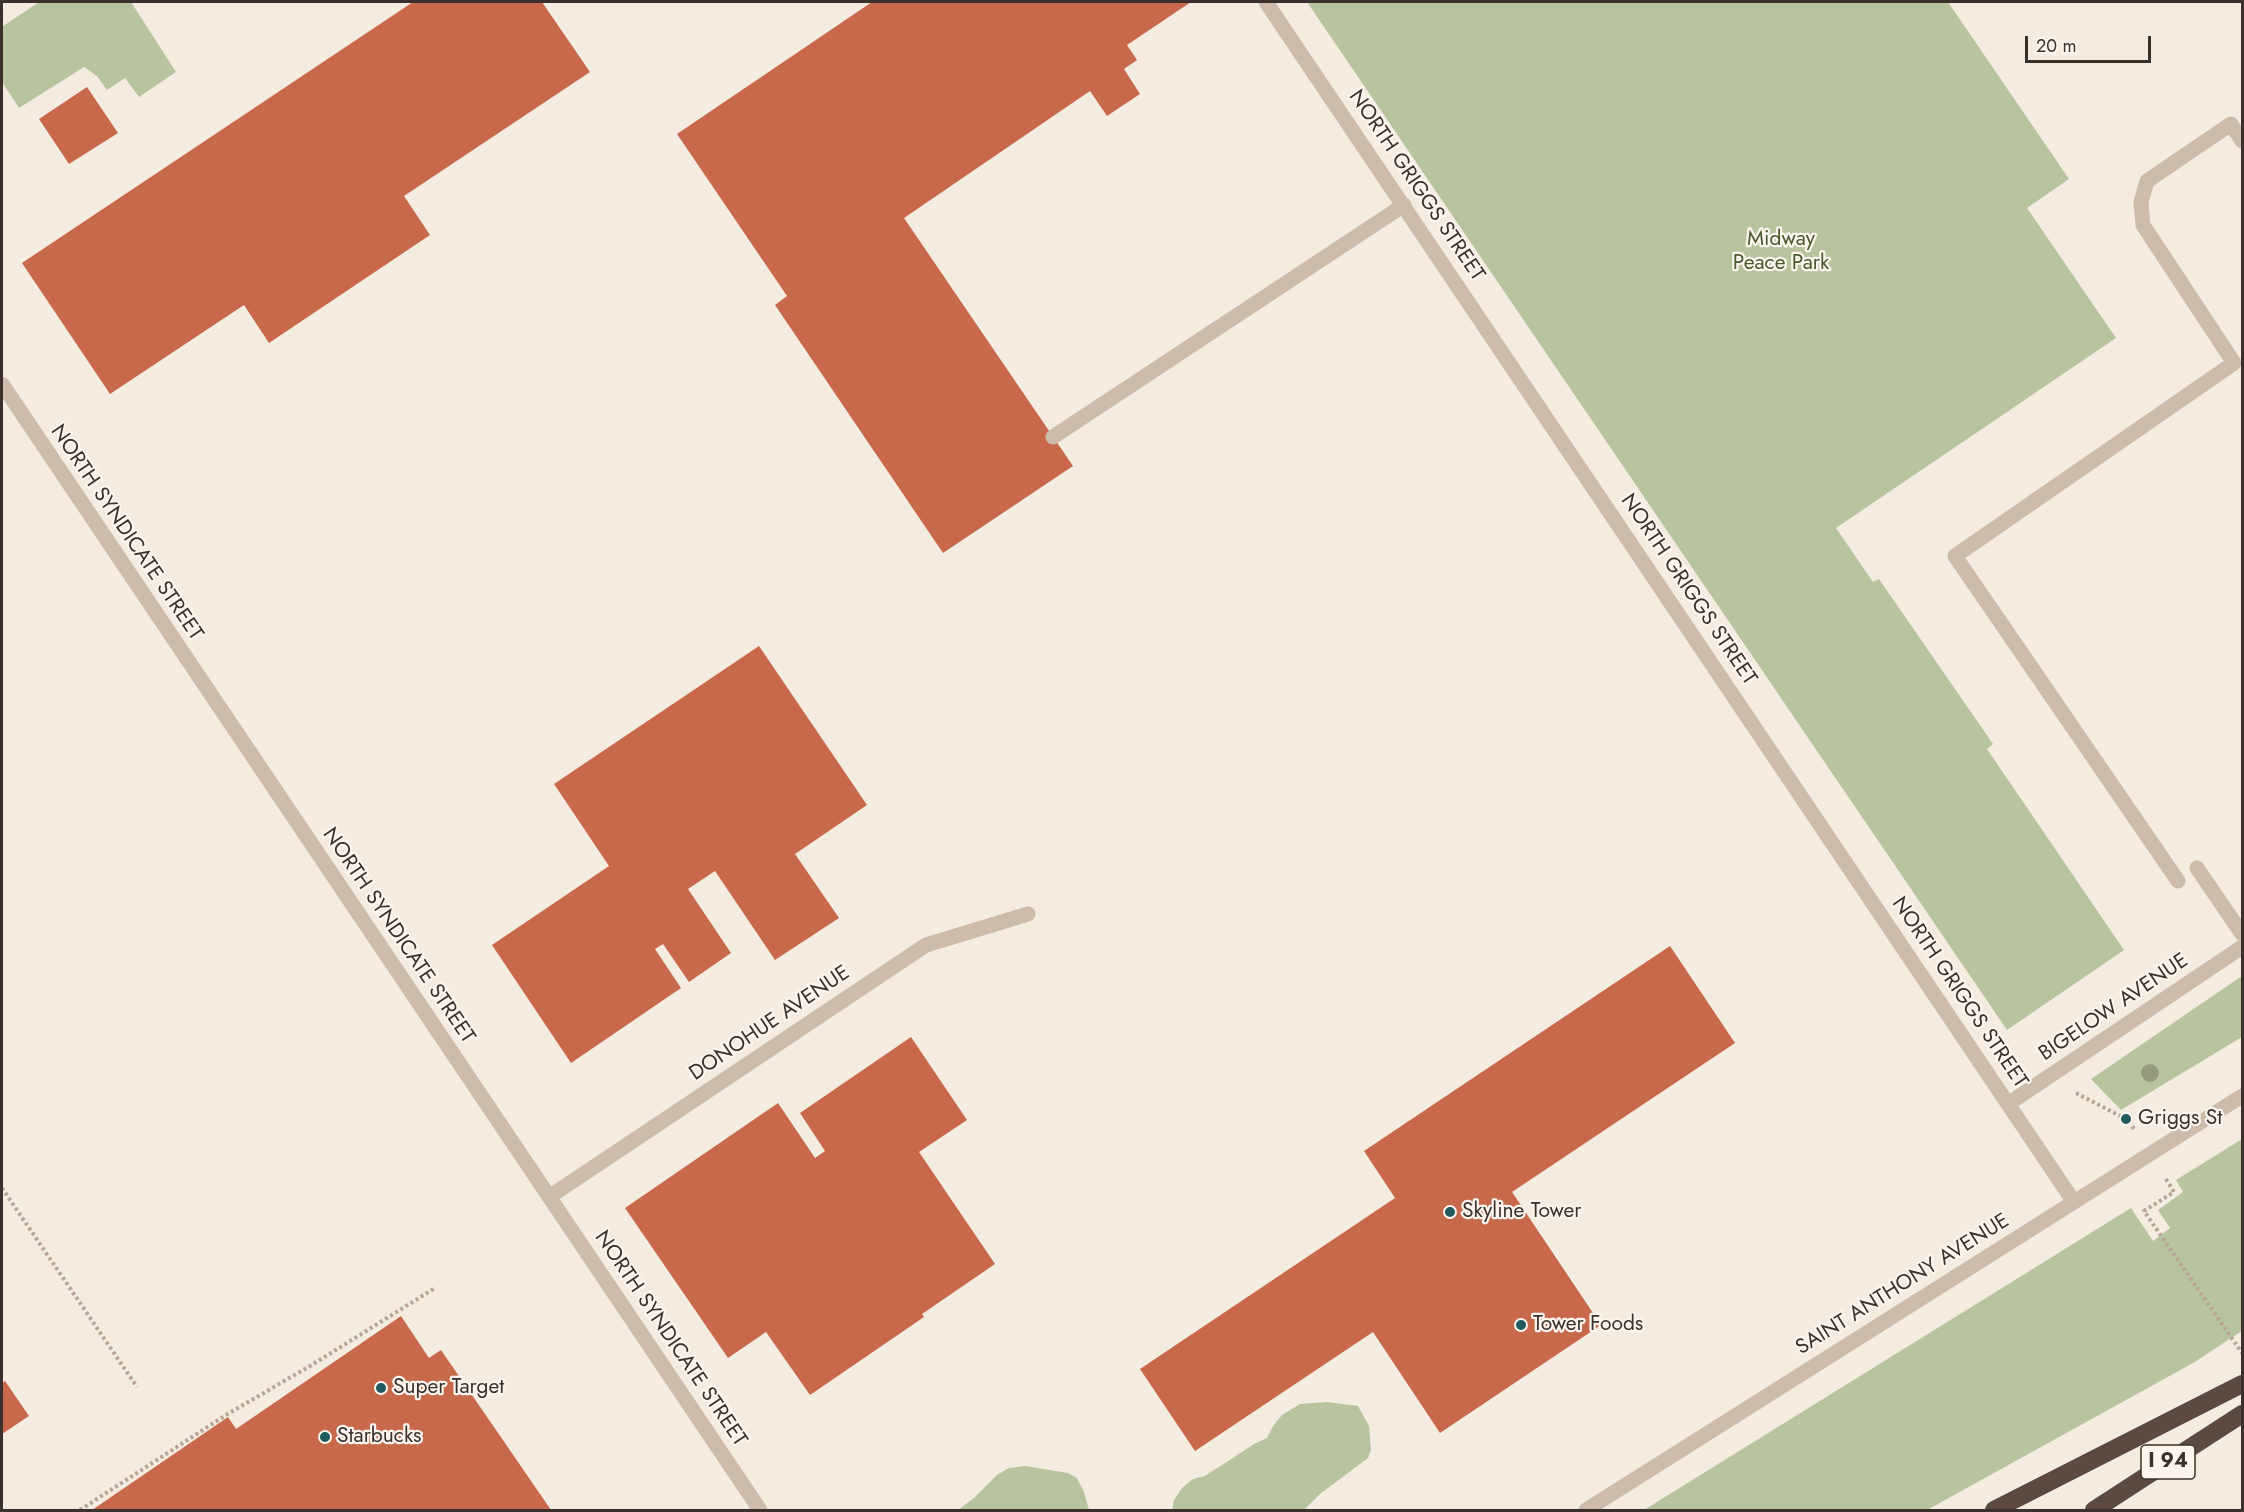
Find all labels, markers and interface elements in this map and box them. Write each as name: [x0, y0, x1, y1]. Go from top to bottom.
scale bar: [2028, 24, 2154, 62]
text: 20 m: [2036, 33, 2076, 59]
street label: NORTH GRIGGS STREET: [1343, 86, 1489, 286]
park label: Midway Peace Park: [1733, 227, 1829, 277]
street label: NORTH SYNDICATE STREET: [44, 420, 208, 646]
street label: NORTH GRIGGS STREET: [1615, 490, 1761, 690]
street label: NORTH SYNDICATE STREET: [316, 823, 480, 1049]
street label: NORTH GRIGGS STREET: [1886, 893, 2032, 1093]
street label: BIGELOW AVENUE: [2035, 949, 2193, 1067]
street label: DONOHUE AVENUE: [685, 961, 855, 1087]
place label: Griggs St: [2138, 1106, 2222, 1132]
marker: Griggs St: [2119, 1112, 2133, 1126]
place label: Skyline Tower: [1462, 1199, 1582, 1225]
marker: Skyline Tower: [1443, 1205, 1457, 1219]
street label: SAINT ANTHONY AVENUE: [1792, 1209, 2014, 1361]
street label: NORTH SYNDICATE STREET: [588, 1226, 752, 1452]
place label: Tower Foods: [1533, 1312, 1643, 1338]
marker: Tower Foods: [1514, 1318, 1528, 1332]
place label: Super Target: [393, 1375, 504, 1401]
marker: Super Target: [374, 1381, 388, 1395]
place label: Starbucks: [337, 1424, 422, 1450]
marker: Starbucks: [318, 1430, 332, 1444]
road number: I 94: [2141, 1445, 2195, 1479]

